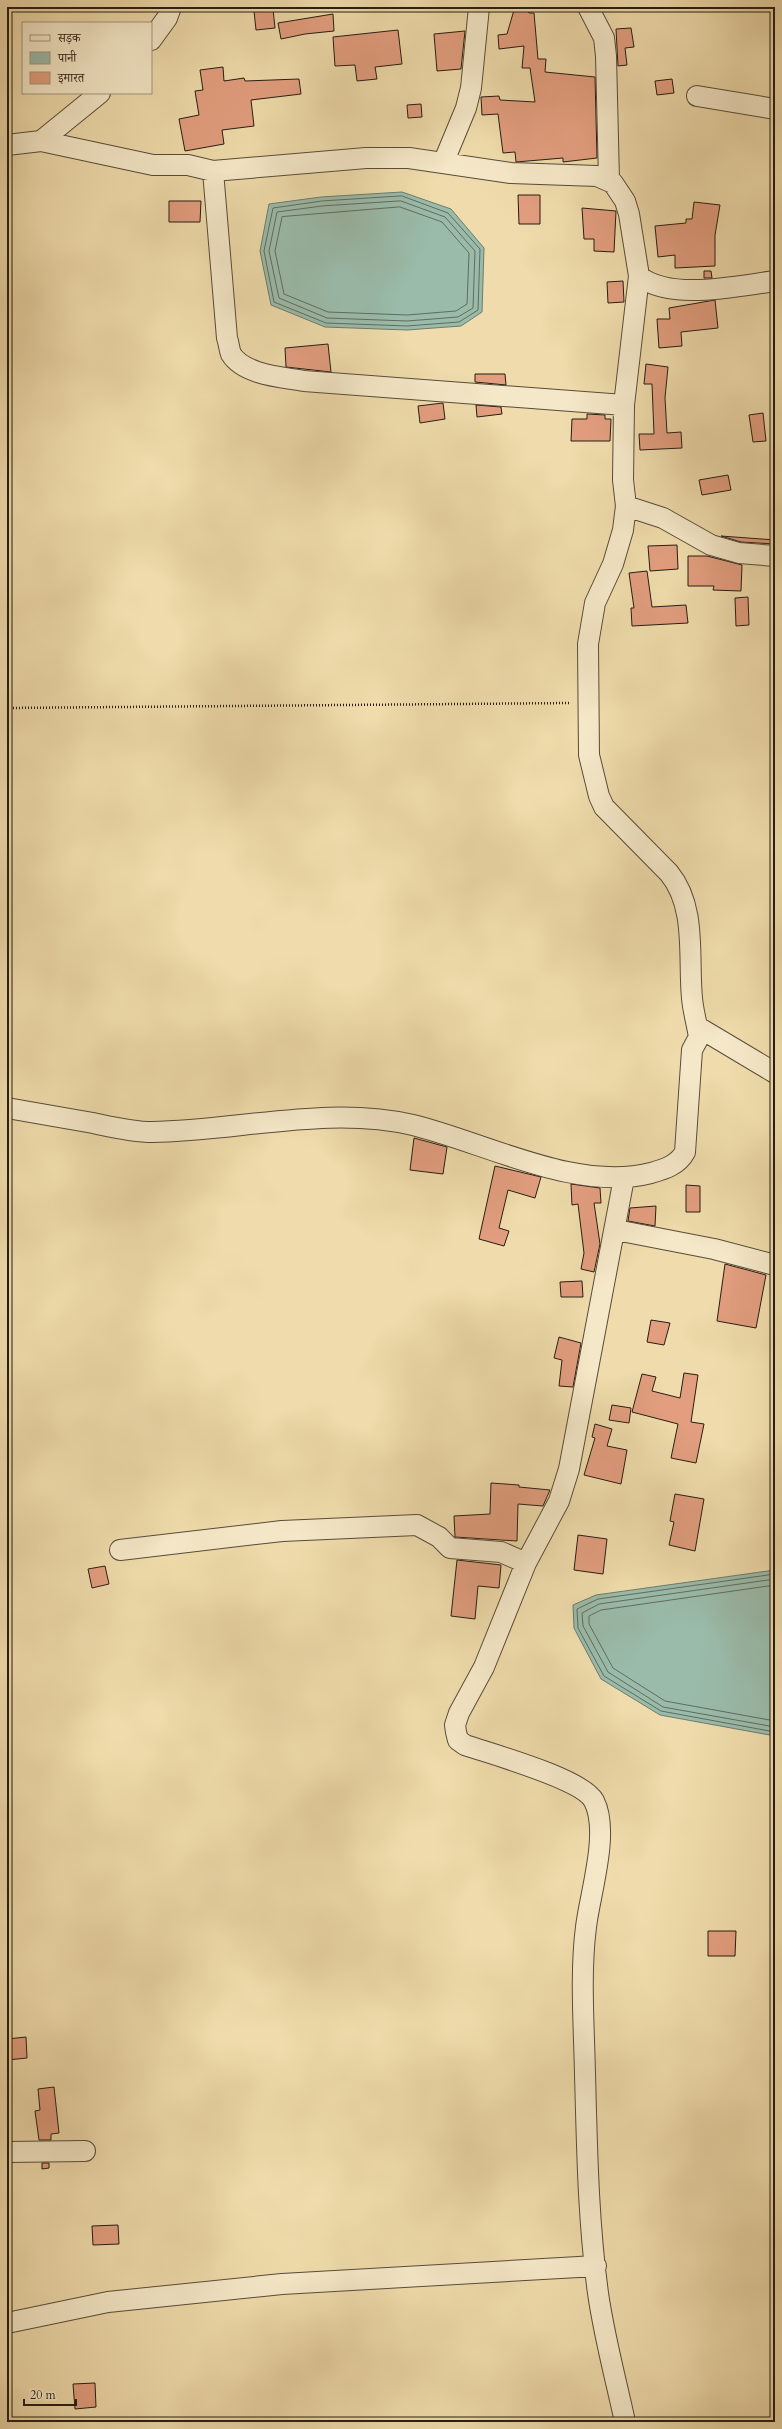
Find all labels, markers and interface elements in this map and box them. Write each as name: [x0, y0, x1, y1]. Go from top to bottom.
legend: [22, 22, 152, 94]
text: सड़क: [57, 30, 82, 46]
text: पानी: [57, 50, 77, 66]
text: इमारत: [57, 70, 85, 86]
scale bar: [24, 2381, 76, 2407]
text: 20 m: [30, 2387, 57, 2403]

